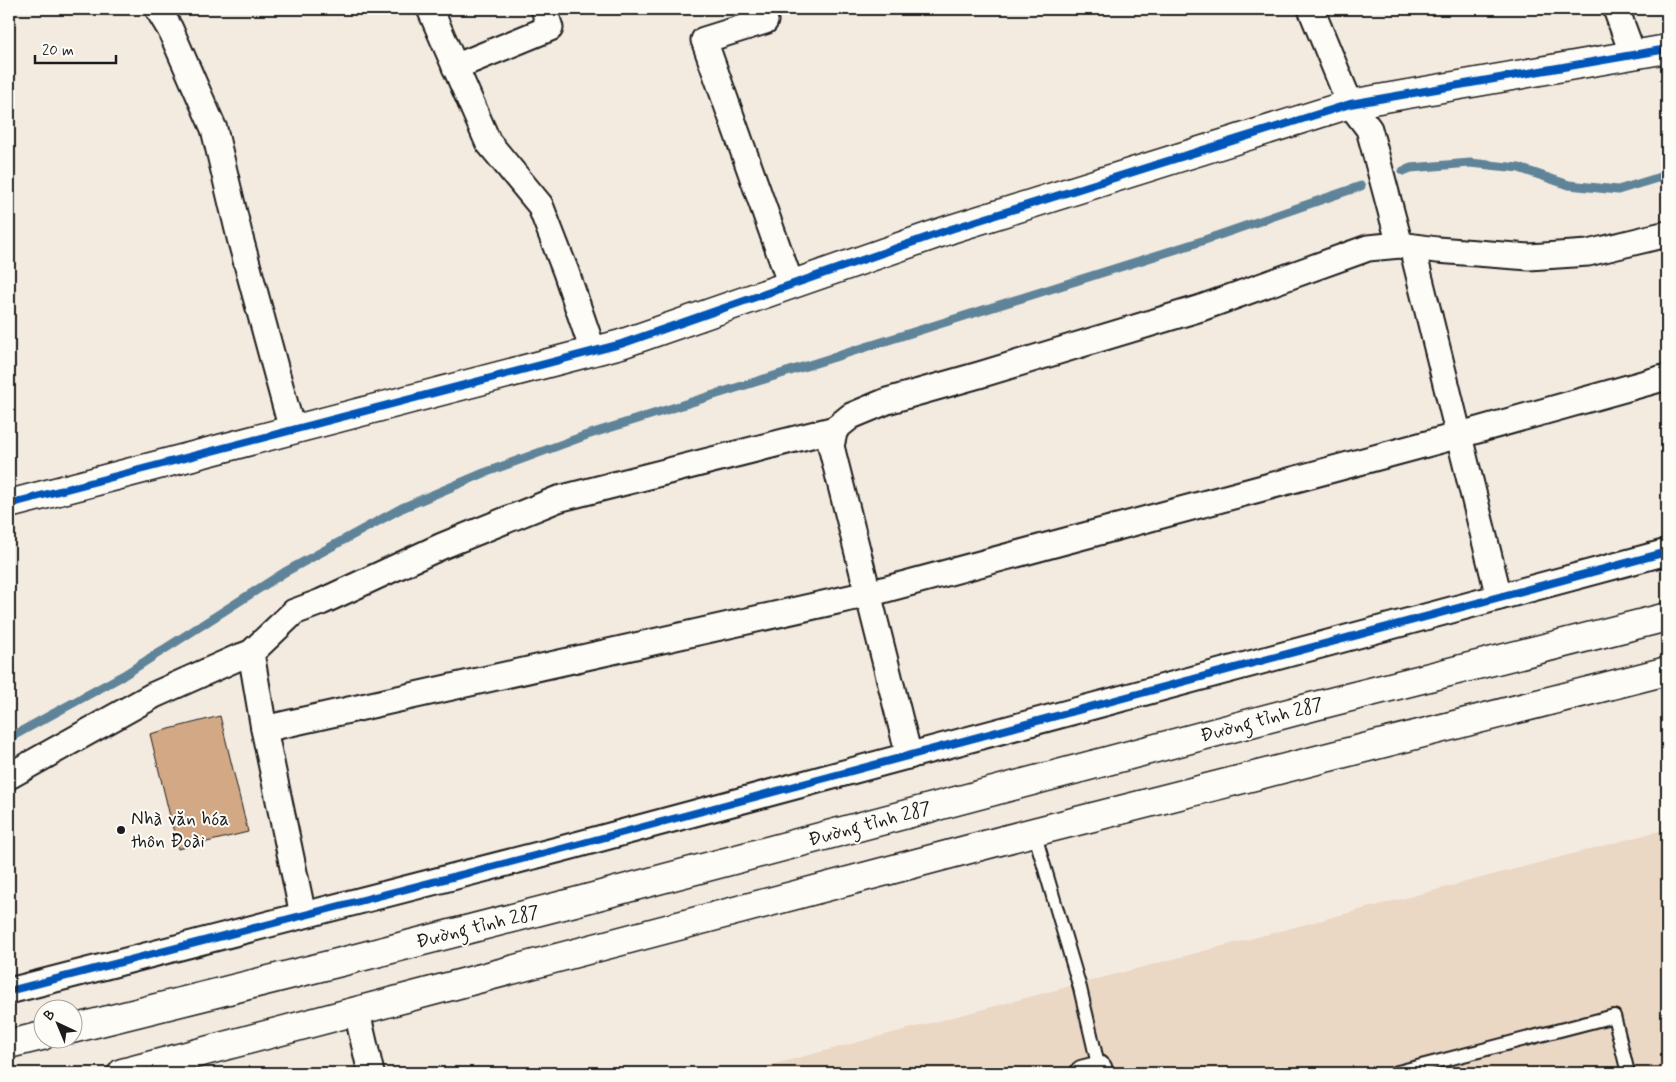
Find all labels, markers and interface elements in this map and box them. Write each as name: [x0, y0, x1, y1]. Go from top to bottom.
scale bar: [35, 32, 116, 64]
text: 20 m: [42, 41, 74, 61]
street label: Đường tỉnh 287: [1198, 692, 1327, 751]
street label: Đường tỉnh 287: [806, 796, 935, 855]
place label: Nhà văn hóa thôn Đoài: [131, 807, 229, 854]
marker: Nhà văn hóa thôn Đoài: [115, 824, 127, 836]
street label: Đường tỉnh 287: [414, 900, 543, 957]
north arrow: [32, 1000, 82, 1050]
text: B: [40, 1006, 59, 1025]

